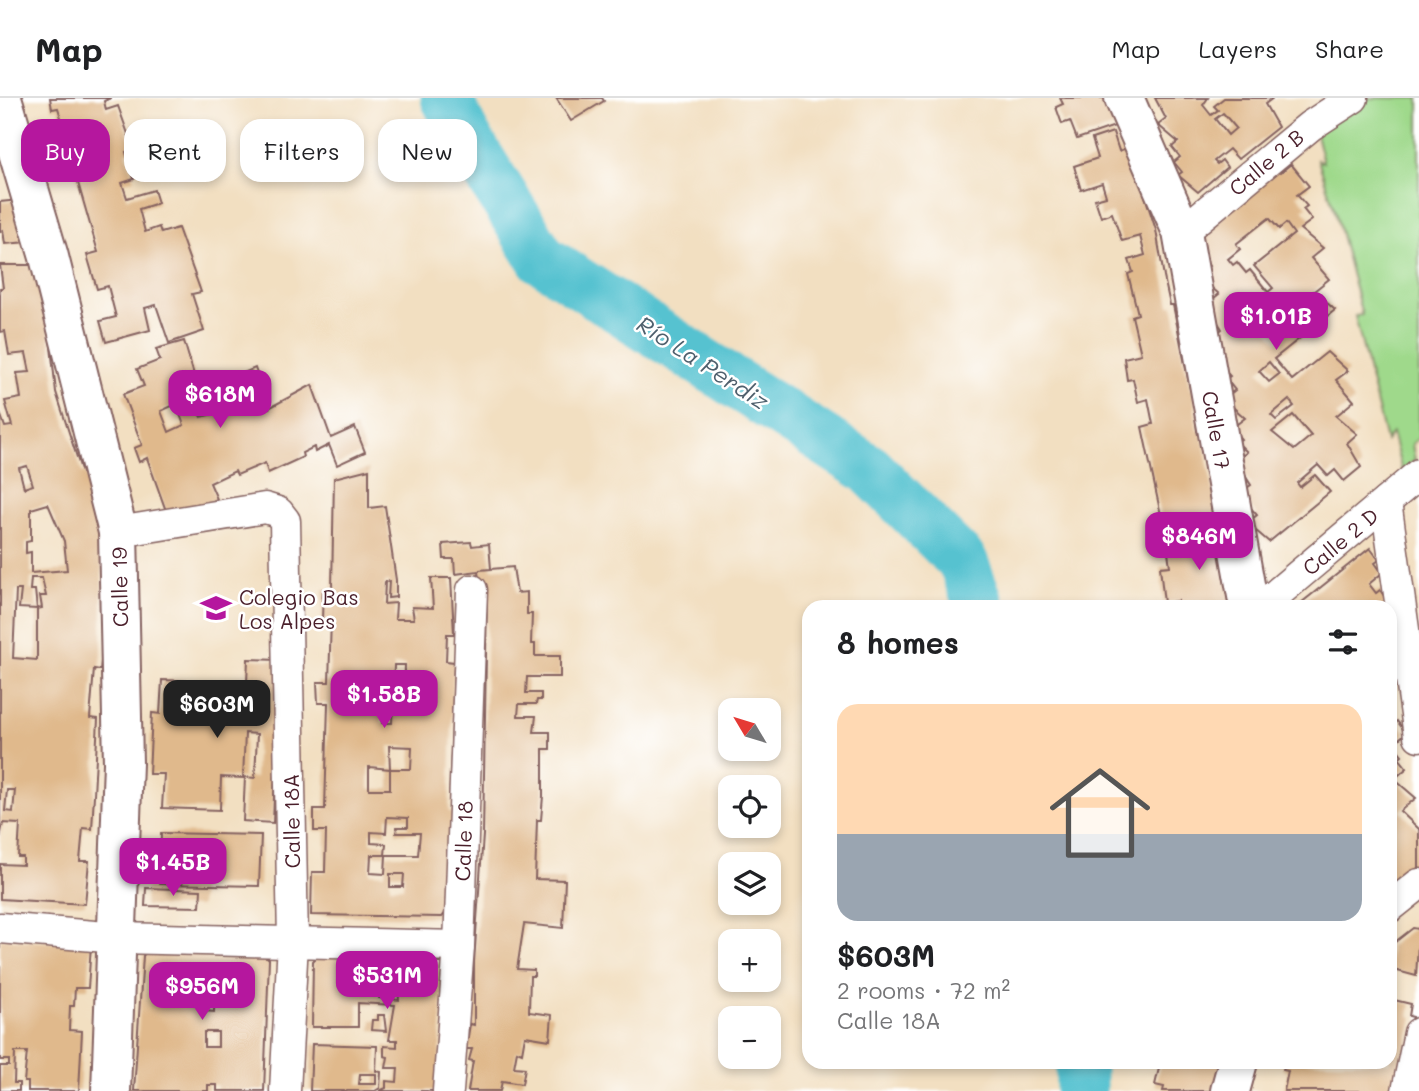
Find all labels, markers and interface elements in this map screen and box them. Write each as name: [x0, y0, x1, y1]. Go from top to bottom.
text: Map: [35, 27, 103, 70]
text: Map: [1112, 33, 1160, 64]
text: Layers: [1198, 33, 1277, 64]
text: Share: [1315, 33, 1384, 64]
chip: Buy: [21, 119, 110, 182]
chip: Rent: [124, 119, 226, 182]
chip: Filters: [240, 119, 364, 182]
chip: New: [378, 119, 477, 182]
street label: Calle 2 B: [1223, 123, 1309, 201]
pin: $1.01B: [1219, 292, 1333, 352]
text: $1.01B: [1240, 300, 1312, 330]
water label: Río La Perdiz: [632, 308, 775, 416]
pin: $618M: [171, 370, 269, 430]
text: $618M: [184, 378, 256, 408]
street label: Calle 17: [1197, 389, 1237, 471]
street label: Calle 2 D: [1296, 501, 1384, 581]
pin: $846M: [1150, 512, 1248, 572]
text: $846M: [1161, 520, 1237, 550]
street label: Calle 19: [105, 547, 133, 627]
place label: Colegio Bas Los Alpes: [239, 583, 359, 634]
school or university icon: Colegio Bas Los Alpes: [199, 591, 233, 625]
text: 8 homes: [837, 622, 959, 662]
icon: filters: [1324, 623, 1362, 661]
pin: $1.58B: [327, 670, 441, 730]
text: $1.58B: [347, 678, 421, 708]
pin: $603M: [168, 680, 266, 740]
text: $603M: [179, 688, 255, 718]
north arrow: [718, 698, 780, 761]
map controls: [718, 698, 781, 1069]
icon: home: [1037, 750, 1163, 876]
street label: Calle 18A: [277, 773, 305, 869]
button: locate: [718, 775, 781, 838]
street label: Calle 18: [448, 800, 478, 882]
pin: $1.45B: [116, 838, 230, 898]
text: $1.45B: [135, 846, 211, 876]
button: layers: [718, 852, 781, 915]
button: +: [718, 929, 781, 992]
text: $603M: [837, 935, 935, 975]
pin: $531M: [338, 951, 436, 1011]
text: $531M: [352, 959, 422, 989]
pin: $956M: [153, 962, 251, 1022]
text: $956M: [165, 970, 239, 1000]
text: 2 rooms · 72 m²: [837, 975, 1010, 1005]
text: Calle 18A: [837, 1005, 941, 1035]
button: −: [718, 1006, 781, 1069]

